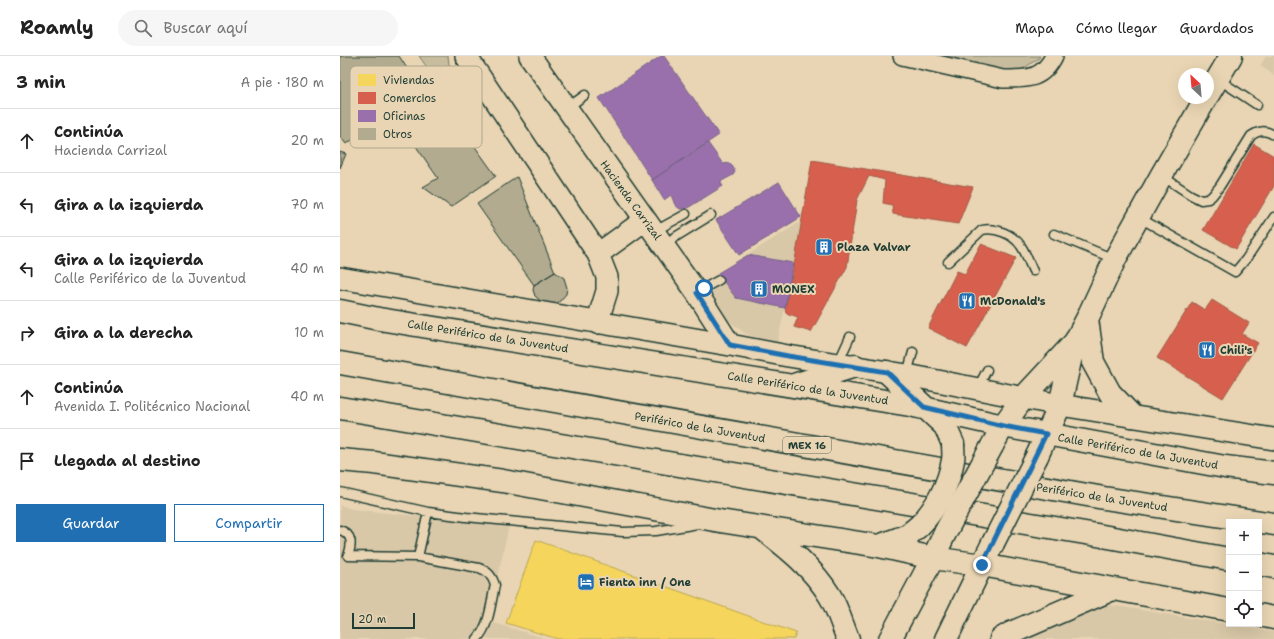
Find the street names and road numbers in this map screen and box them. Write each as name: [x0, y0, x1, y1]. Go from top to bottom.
street label: Hacienda Carrizal: [596, 157, 665, 244]
street label: Calle Periférico de la Juventud: [406, 316, 569, 357]
street label: Calle Periférico de la Juventud: [726, 368, 889, 409]
street label: Periférico de la Juventud: [633, 409, 767, 446]
street label: Calle Periférico de la Juventud: [1057, 430, 1219, 473]
road number: MEX 16: [783, 437, 831, 453]
street label: Periférico de la Juventud: [1035, 480, 1169, 515]

